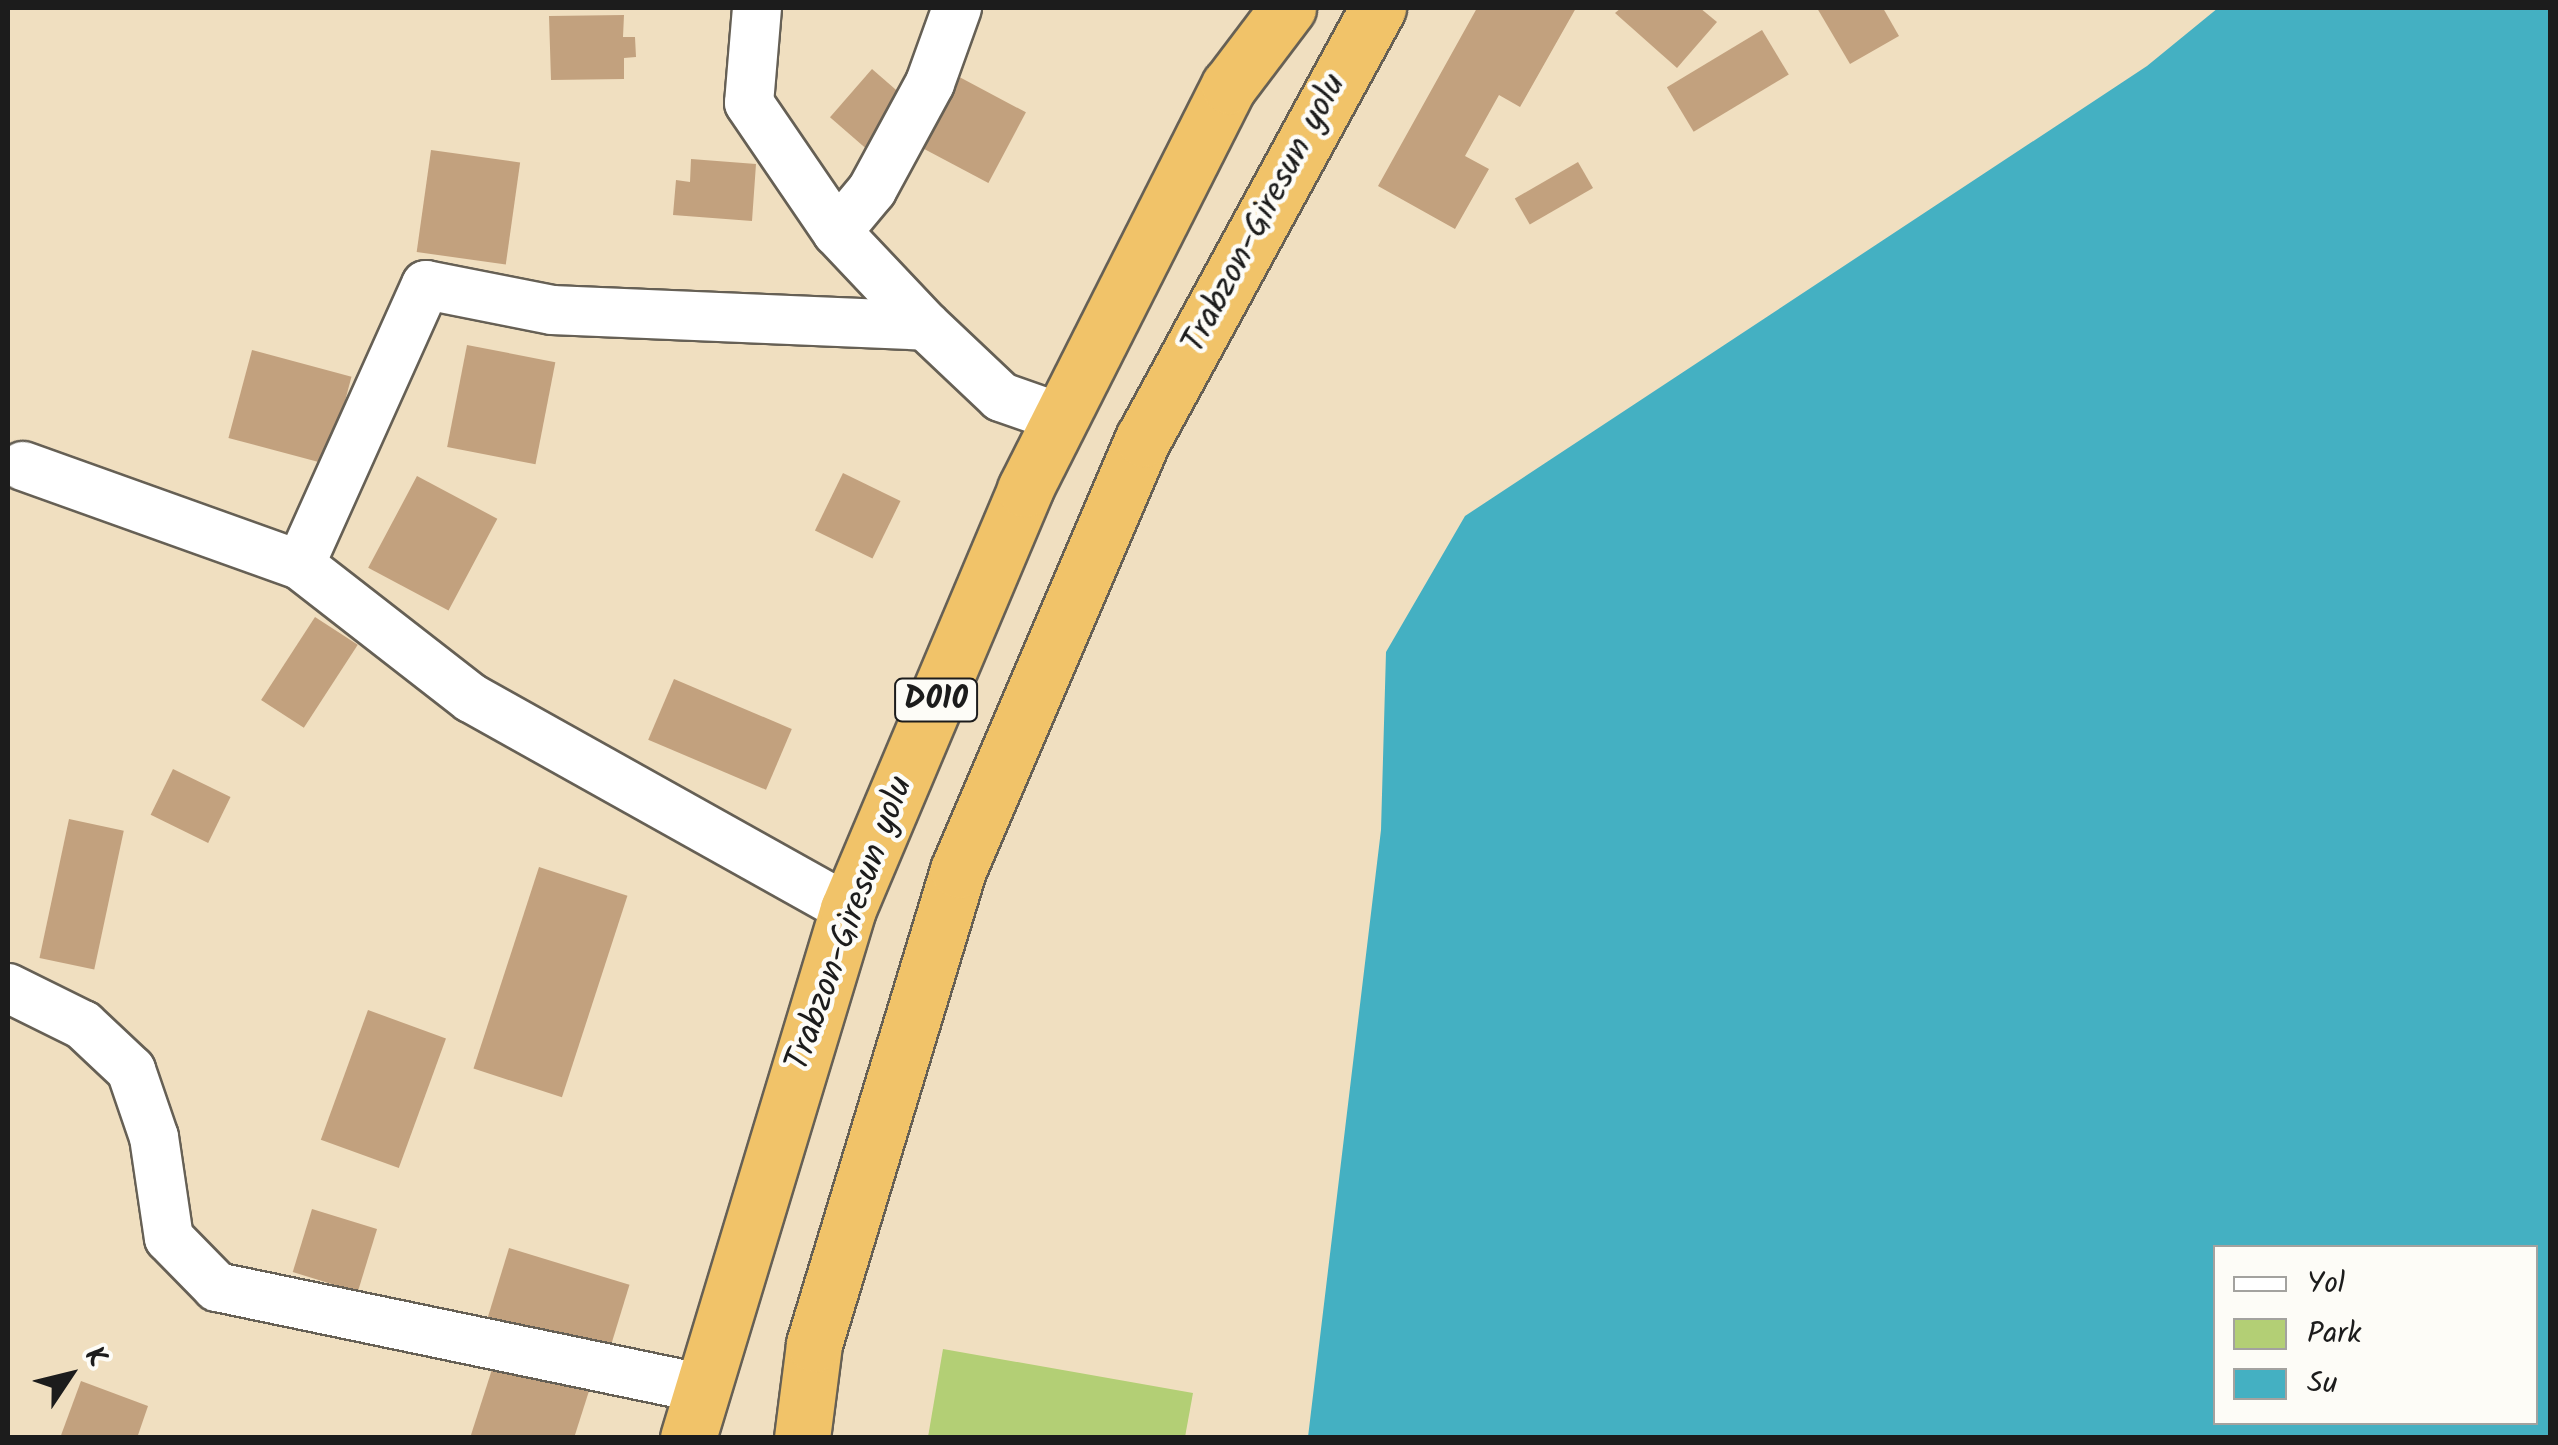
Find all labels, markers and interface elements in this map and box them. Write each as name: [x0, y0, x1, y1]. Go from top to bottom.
street label: Trabzon-Giresun yolu: [1174, 67, 1356, 361]
road number: D010: [894, 673, 978, 727]
street label: Trabzon-Giresun yolu: [777, 771, 923, 1077]
legend: [2213, 1245, 2538, 1425]
text: Yol: [2307, 1260, 2345, 1308]
text: Park: [2307, 1310, 2361, 1358]
north arrow: [20, 1325, 120, 1425]
text: K: [72, 1338, 118, 1377]
text: Su: [2307, 1360, 2337, 1408]

